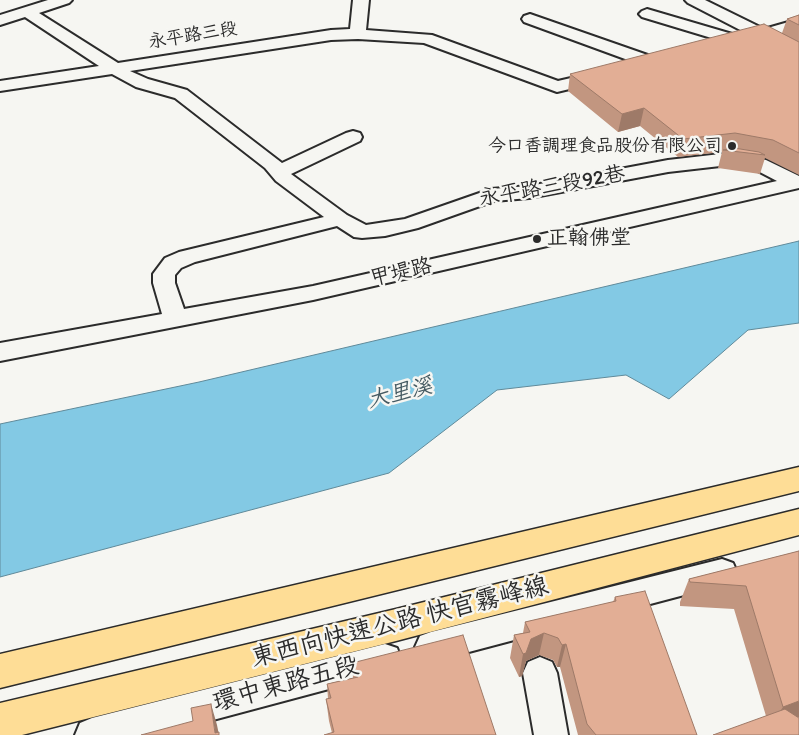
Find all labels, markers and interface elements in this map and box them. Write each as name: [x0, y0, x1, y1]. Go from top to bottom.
street label: 永平路三段: [147, 18, 239, 54]
place label: 今口香調理食品股份有限公司: [488, 135, 722, 157]
marker: 今口香調理食品股份有限公司: [726, 140, 738, 152]
street label: 永平路三段92巷: [477, 162, 627, 212]
place label: 正翰佛堂: [547, 226, 631, 252]
marker: 正翰佛堂: [531, 233, 543, 245]
street label: 甲堤路: [367, 254, 435, 292]
water label: 大里溪: [365, 373, 435, 415]
street label: 東西向快速公路 快官霧峰線: [248, 571, 552, 675]
street label: 環中東路五段: [210, 651, 362, 719]

